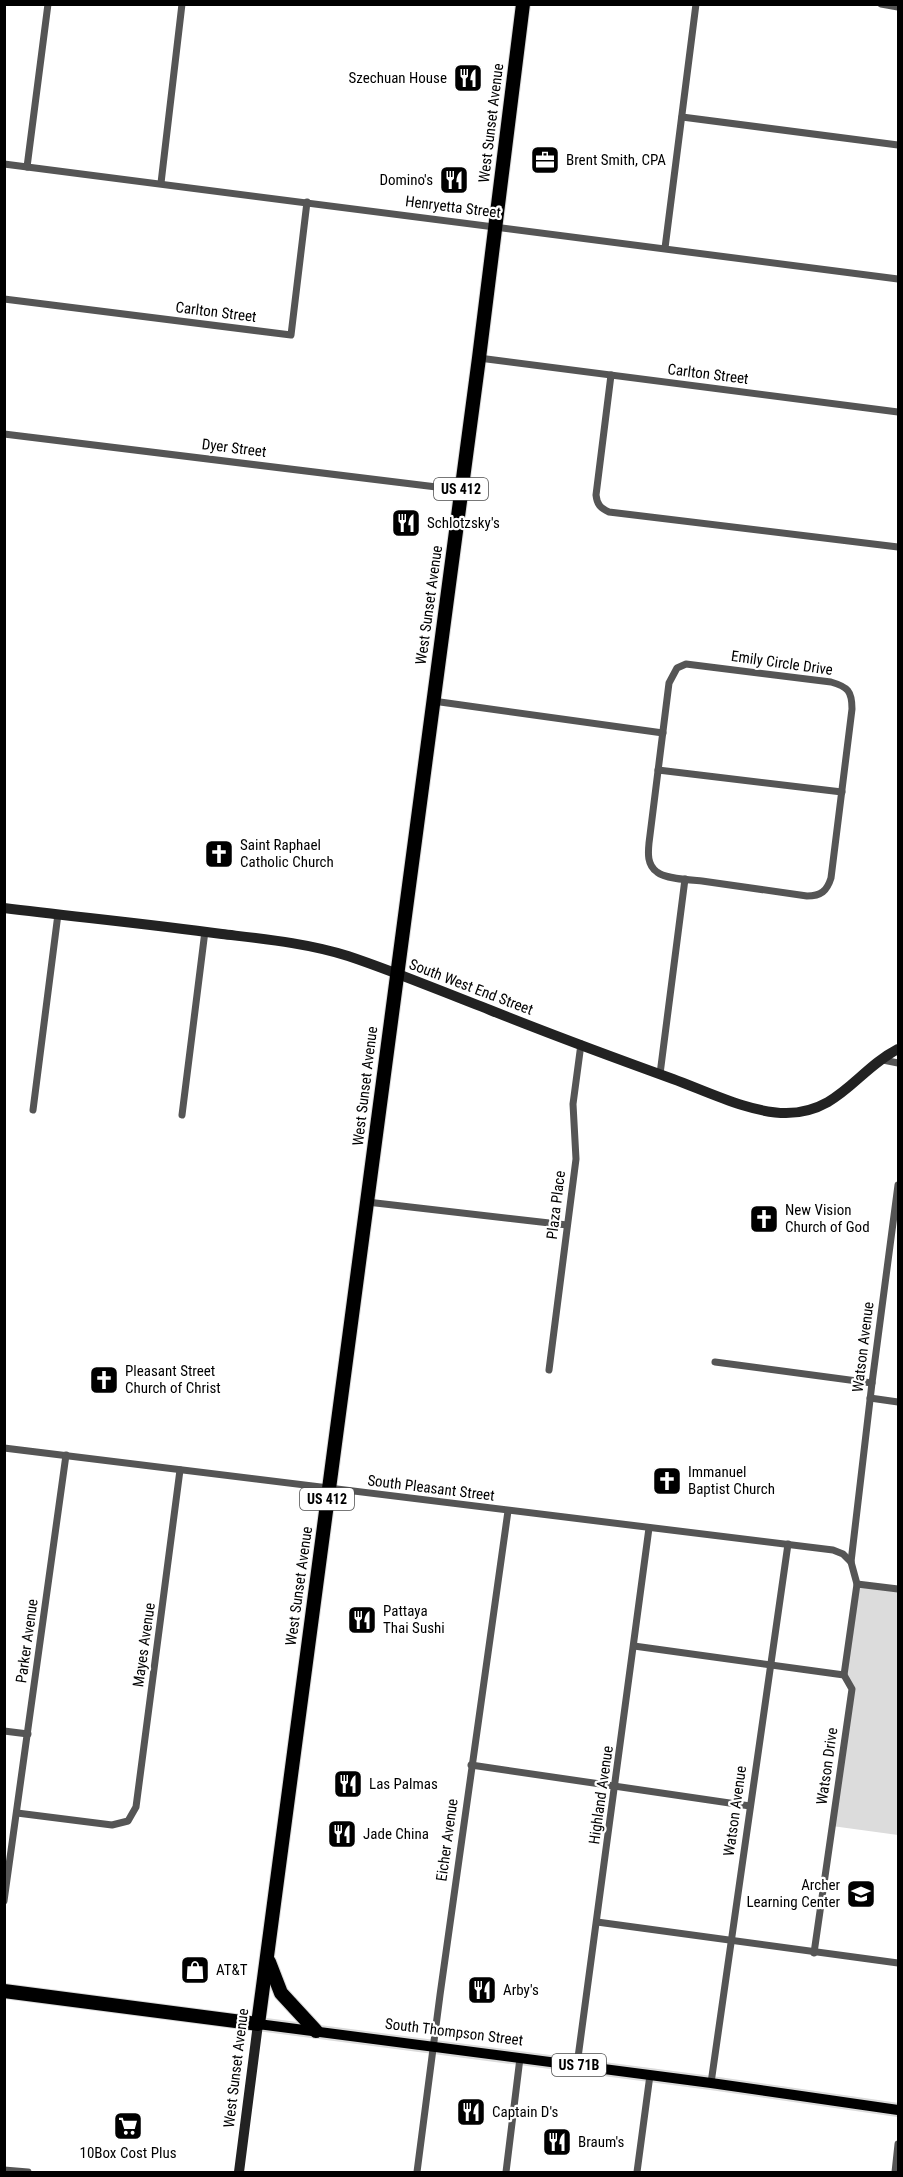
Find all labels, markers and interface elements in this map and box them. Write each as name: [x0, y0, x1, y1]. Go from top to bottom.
restaurant icon: Szechuan House: [452, 62, 484, 94]
street label: West Sunset Avenue: [475, 62, 507, 184]
place label: Szechuan House: [348, 69, 447, 87]
office icon: Brent Smith, CPA: [529, 144, 561, 176]
place label: Brent Smith, CPA: [566, 151, 666, 169]
restaurant icon: Domino's: [438, 164, 470, 196]
place label: Domino's: [379, 171, 433, 189]
street label: Henryetta Street: [404, 192, 502, 222]
street label: Carlton Street: [175, 298, 257, 326]
street label: Carlton Street: [667, 360, 749, 388]
street label: Dyer Street: [201, 435, 267, 461]
road number: US 412: [434, 478, 488, 500]
restaurant icon: Schlotzsky's: [390, 507, 422, 539]
place label: Schlotzsky's: [427, 514, 500, 532]
street label: West Sunset Avenue: [412, 544, 446, 666]
street label: Emily Circle Drive: [730, 647, 834, 679]
place label: Saint Raphael Catholic Church: [240, 836, 334, 871]
church icon: Saint Raphael Catholic Church: [203, 838, 235, 870]
street label: South West End Street: [406, 955, 536, 1019]
street label: West Sunset Avenue: [349, 1025, 381, 1147]
street label: Plaza Place: [543, 1170, 569, 1240]
place label: New Vision Church of God: [785, 1201, 870, 1236]
church icon: New Vision Church of God: [748, 1203, 780, 1235]
street label: Watson Avenue: [849, 1301, 877, 1393]
place label: Pleasant Street Church of Christ: [125, 1362, 221, 1397]
church icon: Pleasant Street Church of Christ: [88, 1364, 120, 1396]
place label: Immanuel Baptist Church: [688, 1463, 775, 1498]
church icon: Immanuel Baptist Church: [651, 1465, 683, 1497]
street label: South Pleasant Street: [366, 1471, 496, 1505]
road number: US 412: [300, 1488, 354, 1510]
street label: West Sunset Avenue: [282, 1525, 316, 1647]
street label: Parker Avenue: [12, 1598, 42, 1684]
street label: Mayes Avenue: [129, 1602, 159, 1688]
place label: Pattaya Thai Sushi: [383, 1602, 445, 1637]
restaurant icon: Pattaya Thai Sushi: [346, 1604, 378, 1636]
street label: Watson Drive: [813, 1726, 841, 1806]
street label: Highland Avenue: [585, 1745, 617, 1845]
street label: Watson Avenue: [720, 1765, 750, 1857]
restaurant icon: Las Palmas: [332, 1768, 364, 1800]
place label: Las Palmas: [369, 1775, 438, 1793]
street label: Eicher Avenue: [432, 1797, 462, 1883]
restaurant icon: Jade China: [326, 1818, 358, 1850]
place label: Jade China: [363, 1825, 429, 1843]
place label: Archer Learning Center: [746, 1876, 840, 1911]
school or university icon: Archer Learning Center: [845, 1878, 877, 1910]
shop icon: AT&T: [179, 1954, 211, 1986]
place label: AT&T: [216, 1961, 248, 1979]
restaurant icon: Arby's: [466, 1974, 498, 2006]
place label: Arby's: [503, 1981, 539, 1999]
street label: West Sunset Avenue: [220, 2007, 252, 2129]
street label: South Thompson Street: [384, 2015, 524, 2049]
road number: US 71B: [552, 2054, 606, 2076]
restaurant icon: Captain D's: [455, 2096, 487, 2128]
place label: Captain D's: [492, 2103, 558, 2121]
supermarket icon: 10Box Cost Plus: [112, 2110, 144, 2142]
restaurant icon: Braum's: [541, 2126, 573, 2158]
place label: Braum's: [578, 2133, 624, 2151]
place label: 10Box Cost Plus: [79, 2144, 177, 2162]

